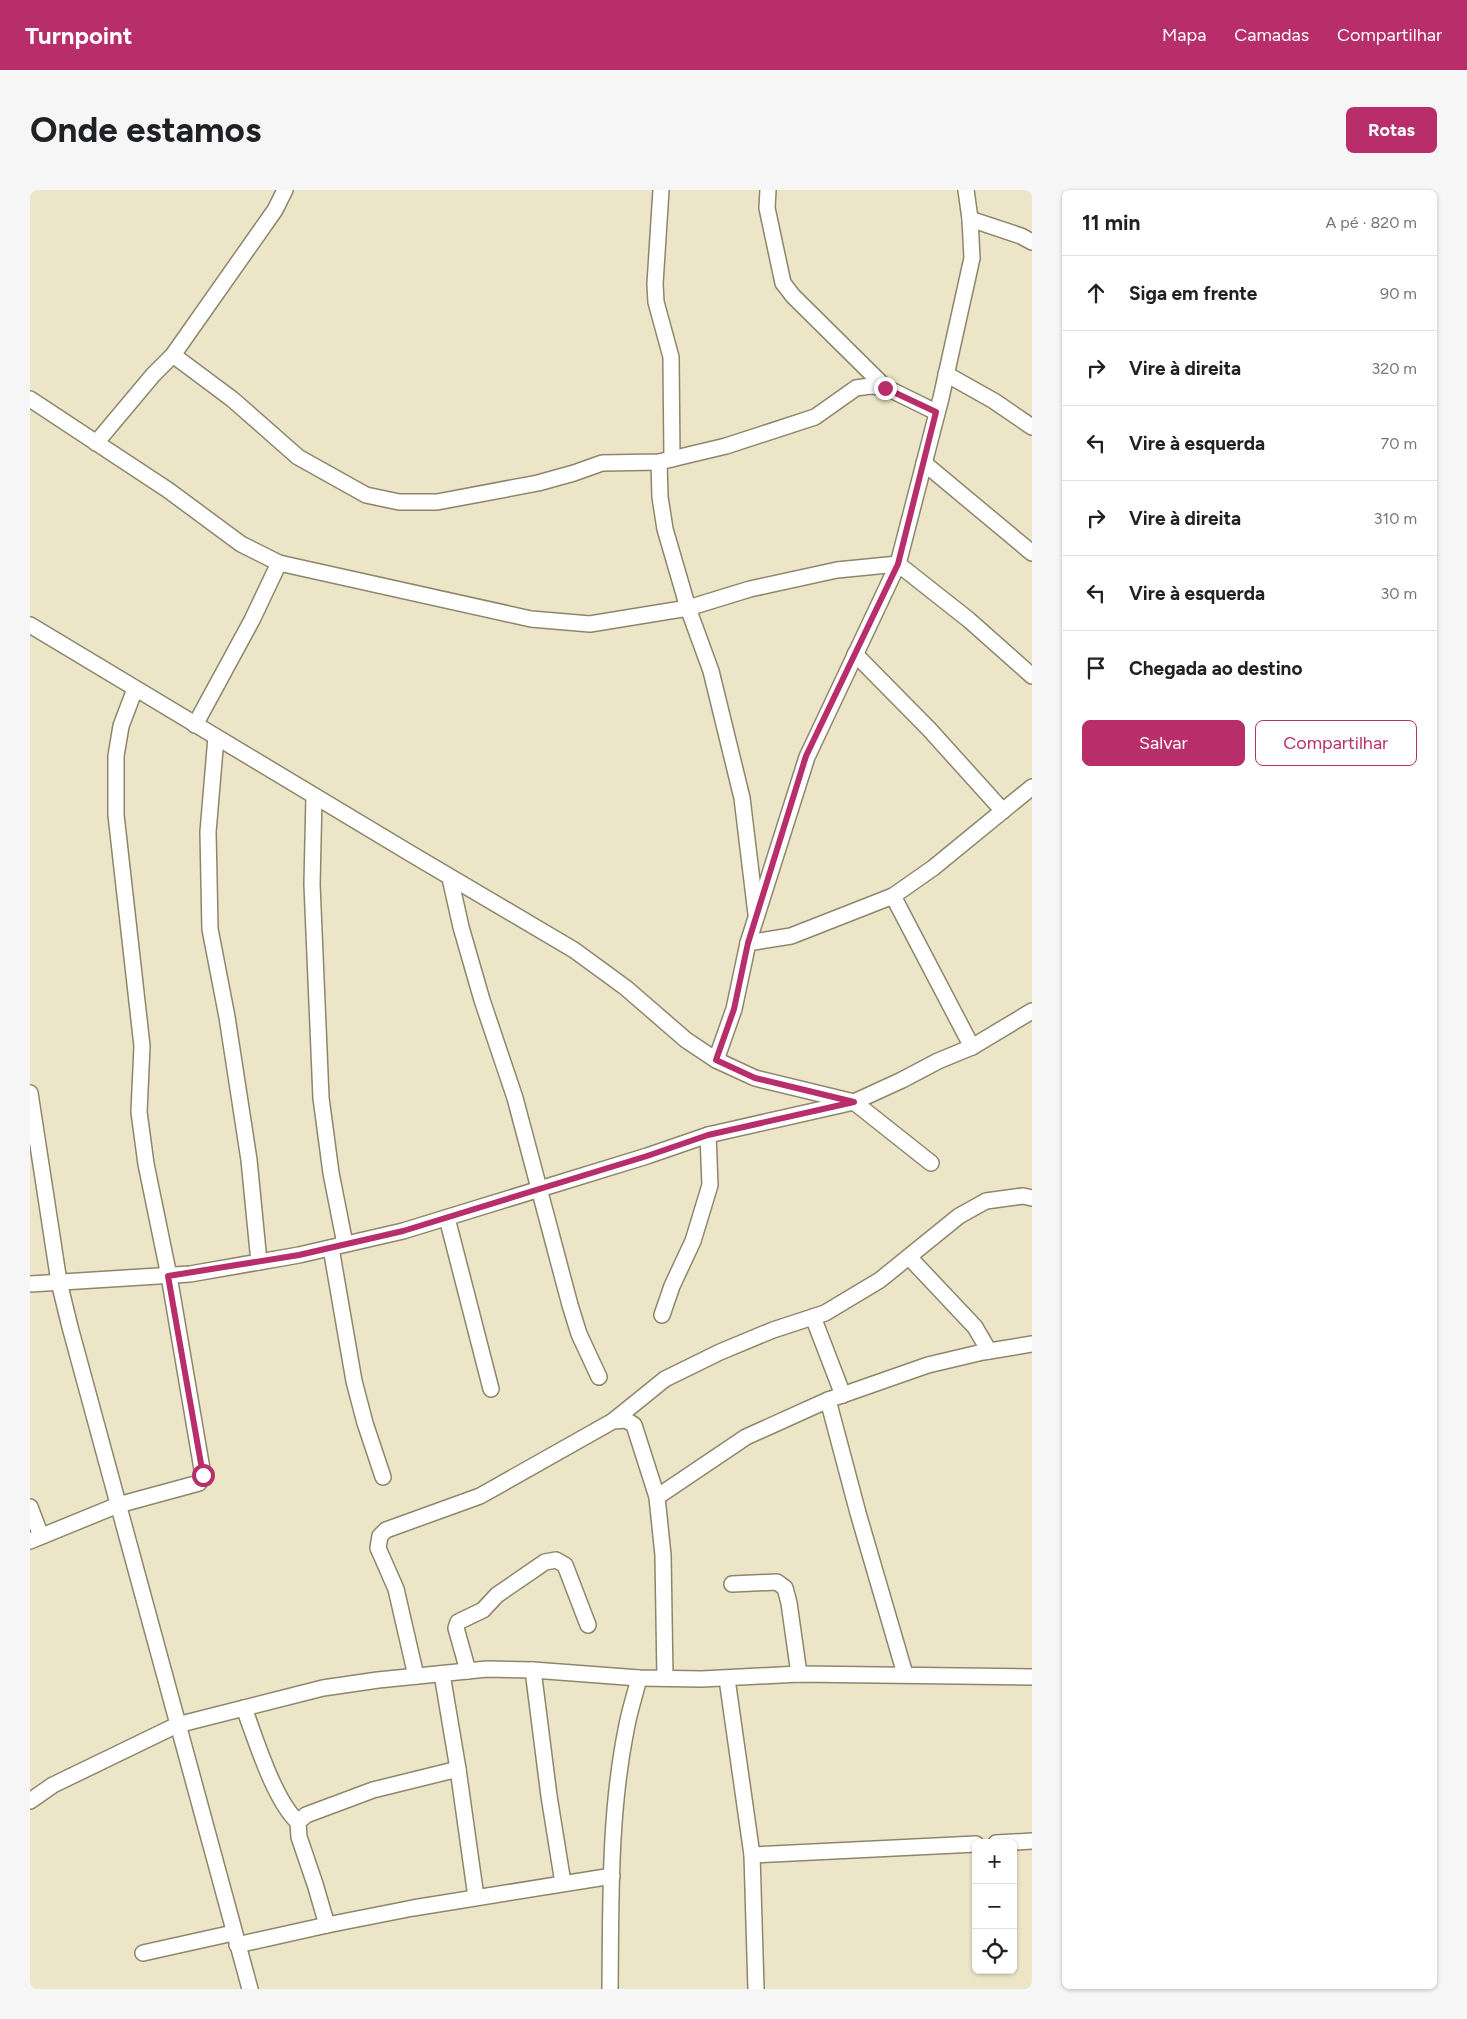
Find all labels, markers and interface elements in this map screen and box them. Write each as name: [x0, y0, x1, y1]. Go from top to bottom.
text: Turnpoint: [25, 21, 132, 50]
text: Mapa: [1162, 24, 1206, 46]
text: Camadas: [1234, 24, 1309, 46]
text: Compartilhar: [1337, 24, 1442, 46]
button: Rotas: [1346, 107, 1437, 153]
text: Onde estamos: [30, 109, 261, 151]
text: 11 min: [1082, 210, 1140, 235]
text: A pé · 820 m: [1325, 213, 1417, 232]
icon: ahead: [1082, 279, 1110, 307]
text: Siga em frente: [1129, 282, 1257, 305]
text: 90 m: [1380, 284, 1417, 303]
icon: right: [1082, 354, 1110, 382]
text: Vire à direita: [1129, 357, 1241, 380]
text: 320 m: [1372, 359, 1417, 378]
route end: [874, 377, 897, 400]
icon: left: [1082, 429, 1110, 457]
text: Vire à esquerda: [1129, 432, 1265, 455]
text: 70 m: [1381, 434, 1417, 453]
icon: right: [1082, 504, 1110, 532]
text: Vire à direita: [1129, 507, 1241, 530]
text: 310 m: [1374, 509, 1417, 528]
icon: left: [1082, 579, 1110, 607]
text: Vire à esquerda: [1129, 582, 1265, 605]
text: 30 m: [1380, 584, 1417, 603]
icon: arrive: [1082, 654, 1110, 682]
text: Chegada ao destino: [1129, 657, 1302, 680]
button: Salvar: [1082, 720, 1245, 766]
button: Compartilhar: [1255, 720, 1417, 766]
route start: [192, 1464, 215, 1487]
map controls: [972, 1839, 1017, 1974]
button: +: [972, 1839, 1017, 1884]
button: −: [972, 1884, 1017, 1929]
button: locate: [972, 1929, 1017, 1974]

